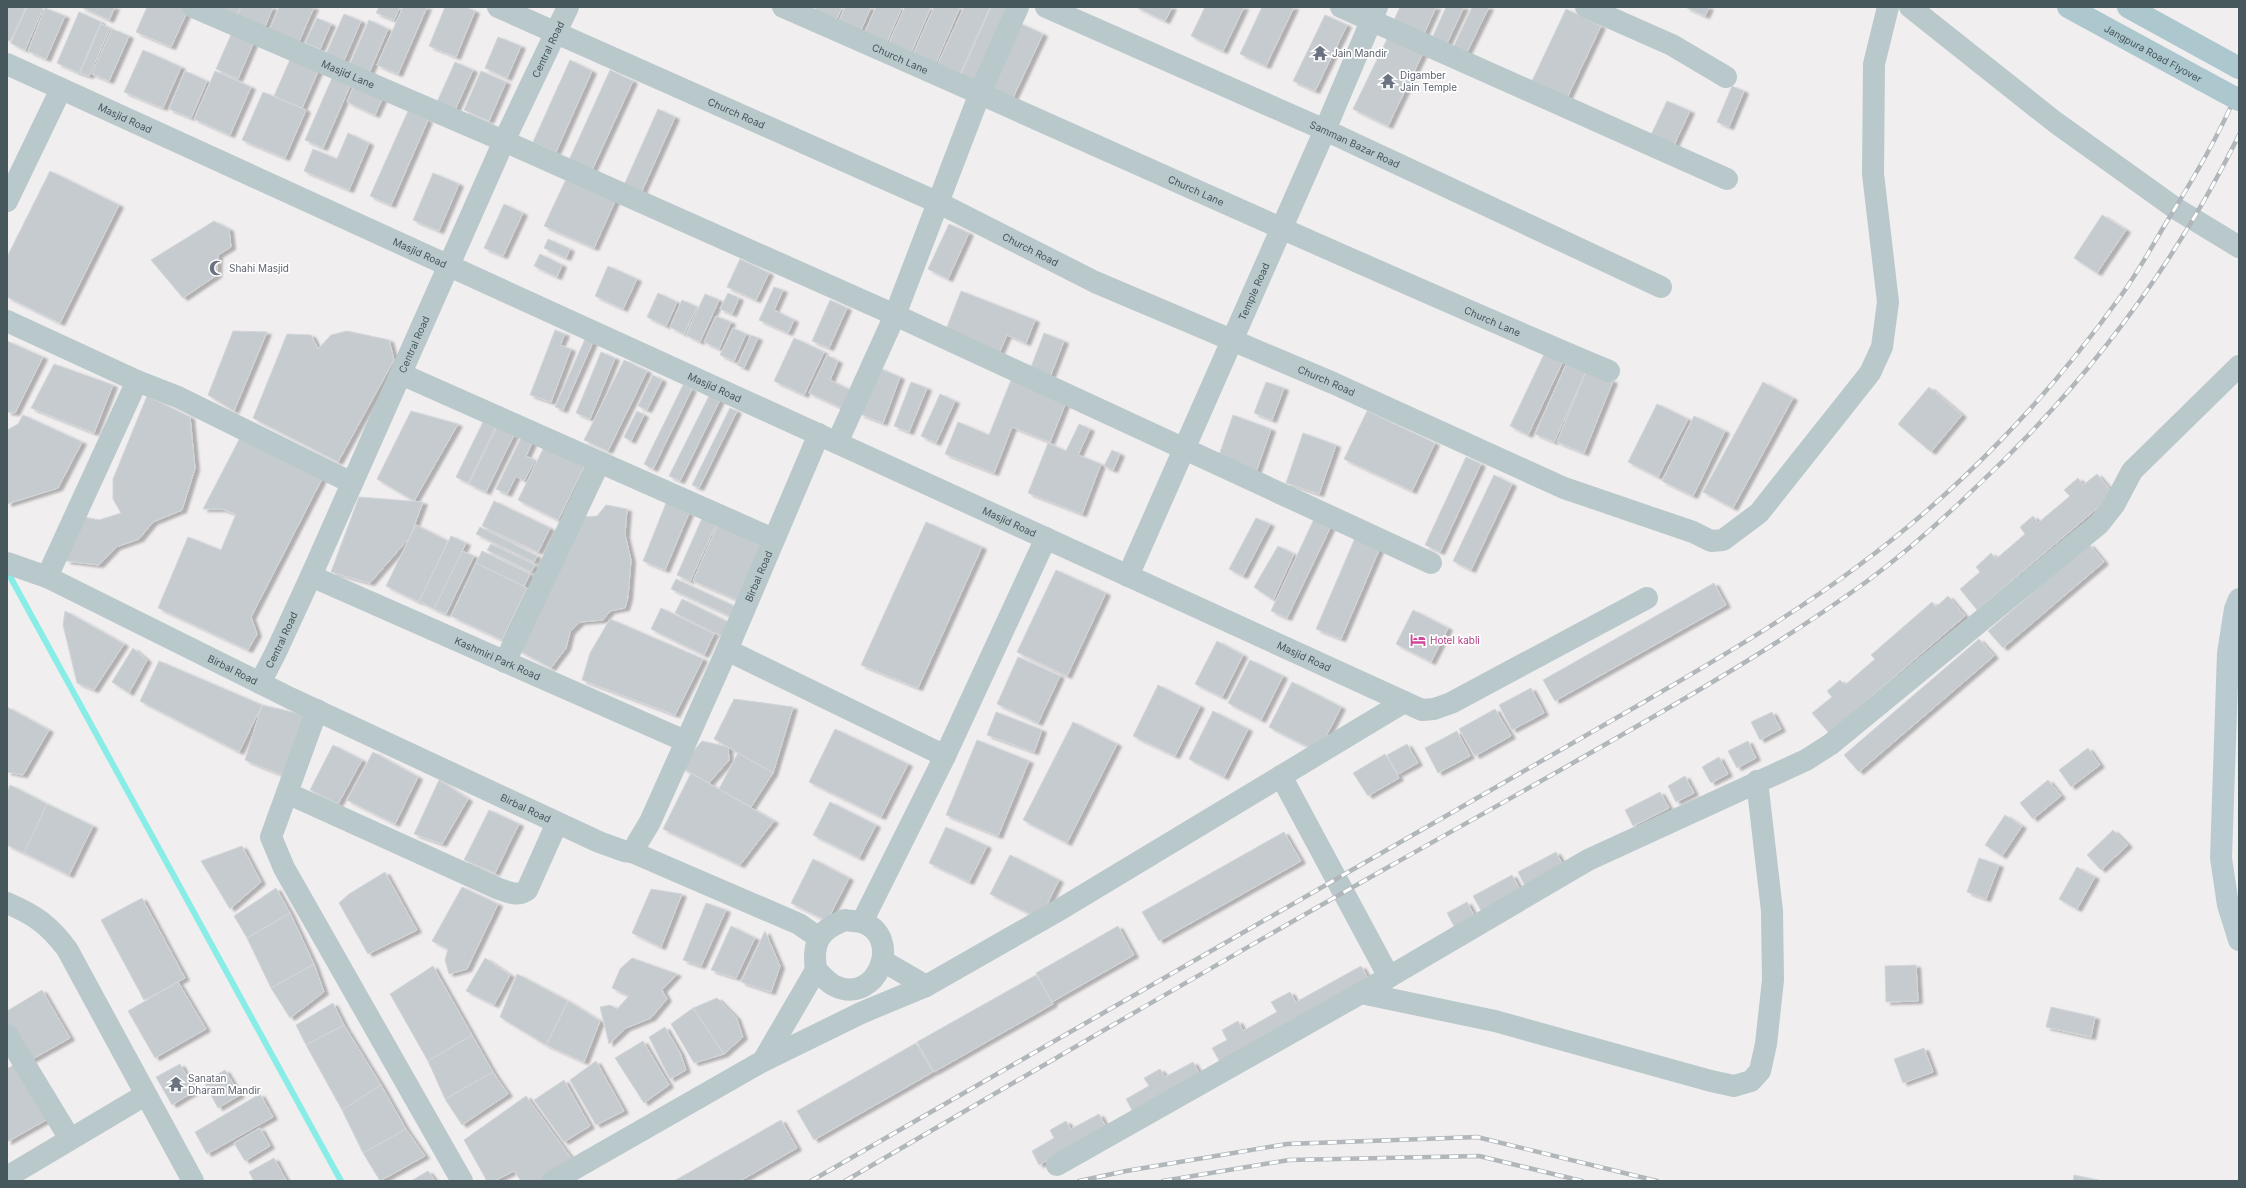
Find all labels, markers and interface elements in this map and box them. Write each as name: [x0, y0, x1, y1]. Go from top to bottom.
street label: Central Road: [529, 19, 566, 80]
street label: Jangpura Road Flyover: [2102, 22, 2204, 85]
street label: Church Lane: [870, 41, 930, 76]
temple icon: Jain Mandir: [1311, 44, 1329, 62]
place label: Jain Mandir: [1332, 47, 1388, 59]
street label: Masjid Lane: [320, 57, 377, 91]
place label: Digamber Jain Temple: [1400, 69, 1457, 93]
temple icon: Digamber Jain Temple: [1379, 72, 1397, 90]
street label: Church Road: [706, 95, 767, 131]
street label: Masjid Road: [96, 101, 154, 135]
street label: Samman Bazar Road: [1308, 118, 1402, 170]
street label: Church Lane: [1166, 173, 1226, 208]
street label: Church Road: [1000, 230, 1060, 268]
street label: Masjid Road: [391, 235, 449, 270]
mosque icon: Shahi Masjid: [208, 259, 226, 277]
street label: Temple Road: [1236, 261, 1272, 322]
place label: Shahi Masjid: [229, 262, 289, 274]
street label: Church Lane: [1463, 304, 1523, 339]
street label: Central Road: [396, 314, 432, 375]
street label: Church Road: [1296, 363, 1357, 398]
street label: Masjid Road: [686, 370, 744, 405]
street label: Masjid Road: [981, 504, 1038, 539]
street label: Birbal Road: [742, 549, 775, 603]
street label: Central Road: [263, 610, 300, 670]
hotel icon: Hotel kabli: [1409, 631, 1427, 649]
street label: Kashmiri Park Road: [453, 634, 542, 682]
place label: Hotel kabli: [1430, 634, 1480, 646]
street label: Masjid Road: [1275, 639, 1333, 674]
street label: Birbal Road: [206, 652, 260, 687]
street label: Birbal Road: [499, 791, 553, 825]
place label: Sanatan Dharam Mandir: [188, 1072, 261, 1096]
temple icon: Sanatan Dharam Mandir: [167, 1075, 185, 1093]

